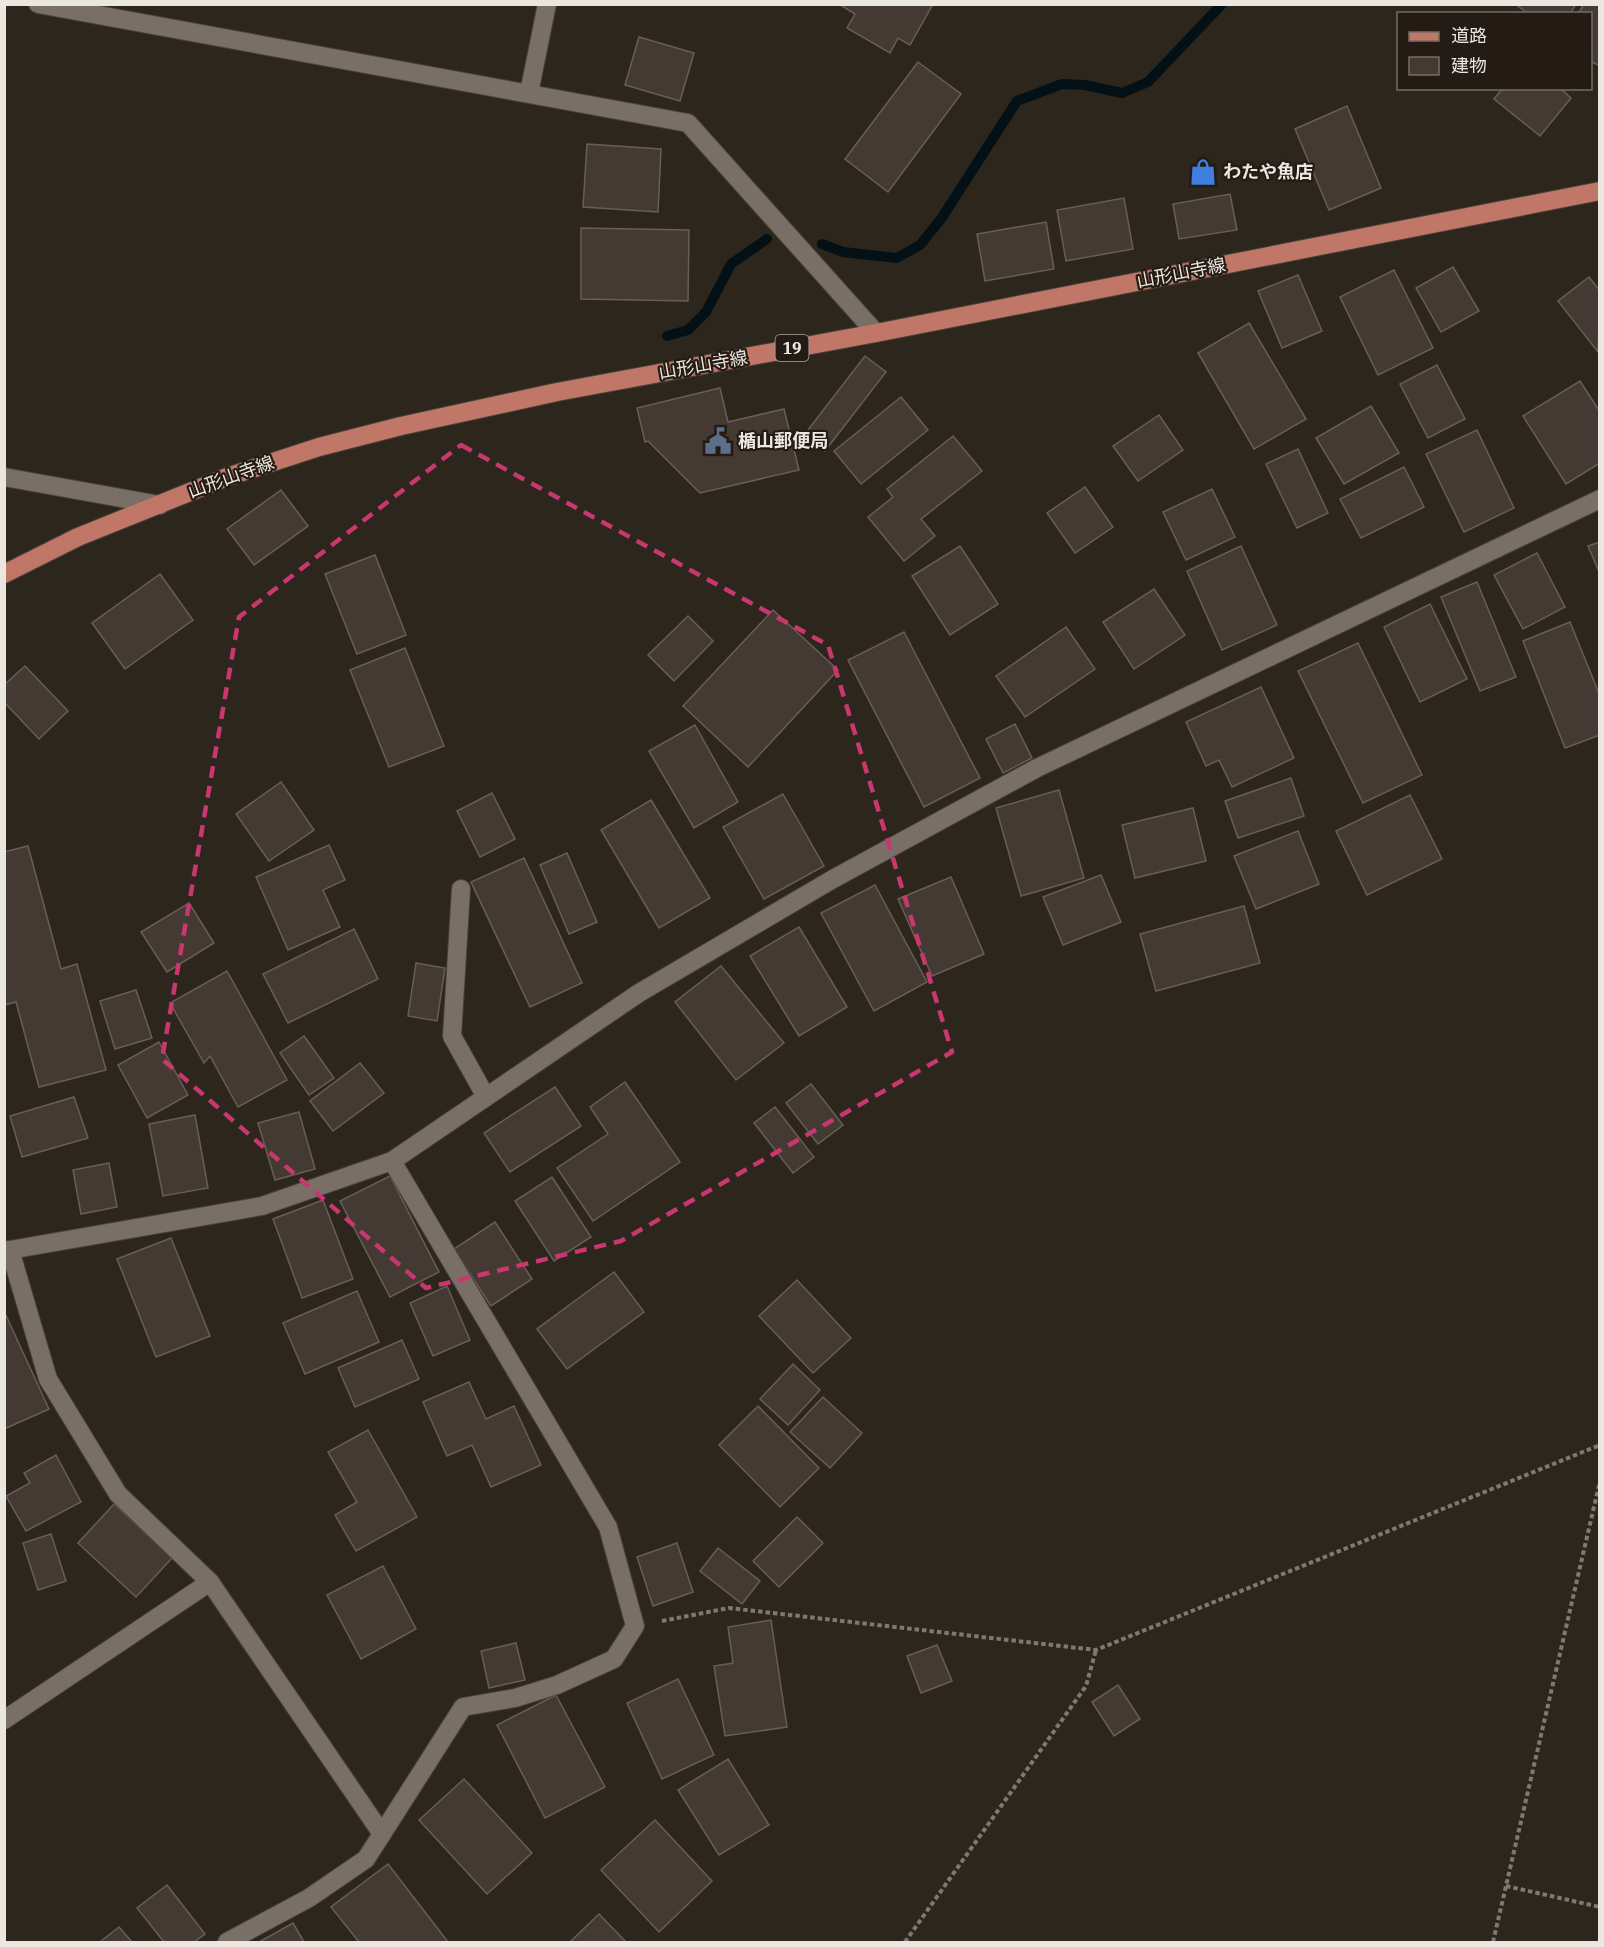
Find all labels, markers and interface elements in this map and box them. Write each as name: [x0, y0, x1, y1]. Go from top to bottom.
legend: [1397, 12, 1592, 90]
text: 道路: [1451, 24, 1487, 47]
text: 建物: [1451, 54, 1487, 77]
shop icon: わたや魚店: [1188, 157, 1218, 187]
place label: わたや魚店: [1223, 160, 1313, 183]
street label: 山形山寺線: [1135, 253, 1227, 292]
road number: 19: [776, 335, 808, 361]
street label: 山形山寺線: [657, 345, 749, 384]
public building icon: 楯山郵便局: [703, 426, 733, 456]
place label: 楯山郵便局: [738, 429, 828, 452]
street label: 山形山寺線: [185, 450, 277, 503]

